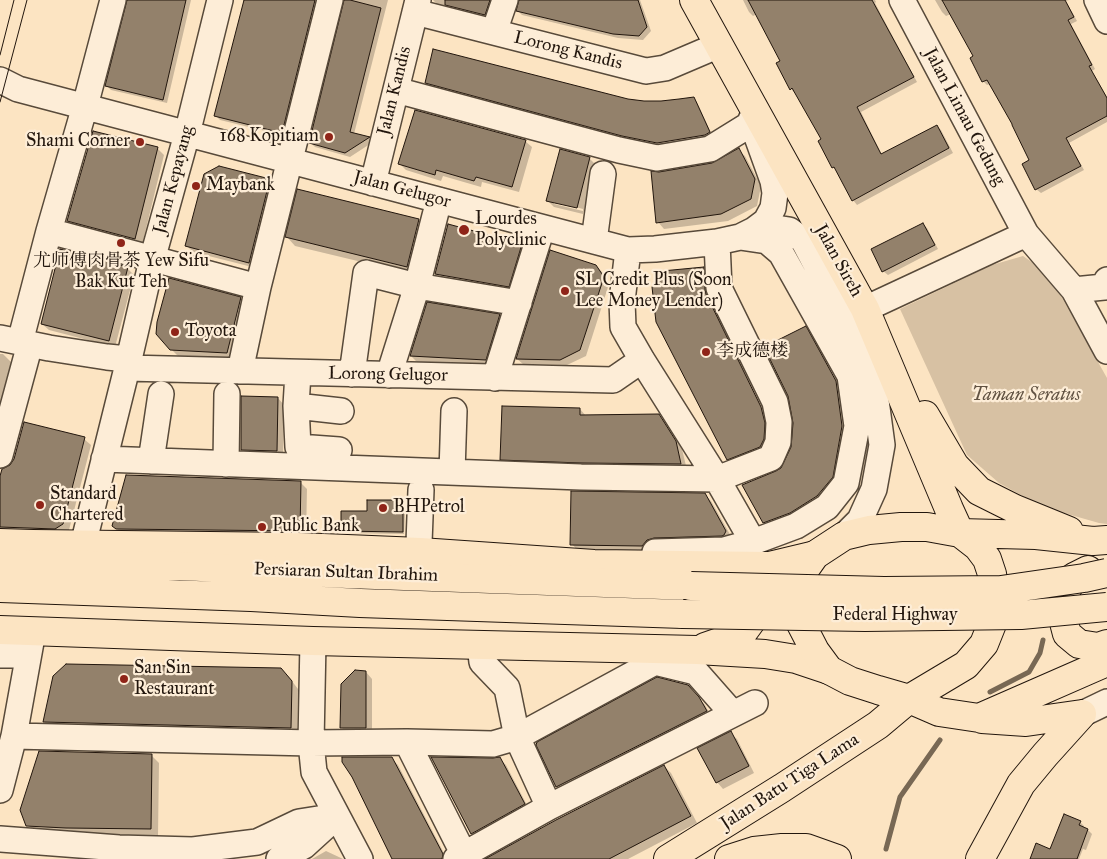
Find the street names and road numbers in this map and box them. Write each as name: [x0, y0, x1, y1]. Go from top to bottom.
street label: Lorong Kandis: [512, 27, 624, 75]
street label: Jalan Kandis: [373, 44, 417, 138]
street label: Jalan Limau Gedung: [919, 45, 1009, 189]
street label: Jalan Kepayang: [149, 124, 199, 236]
street label: Jalan Gelugor: [351, 167, 453, 213]
street label: Jalan Sireh: [809, 221, 867, 301]
street label: Lorong Gelugor: [328, 363, 448, 387]
street label: Persiaran Sultan Ibrahim: [254, 559, 438, 587]
street label: Federal Highway: [833, 605, 957, 627]
street label: Jalan Batu Tiga Lama: [717, 729, 863, 835]

